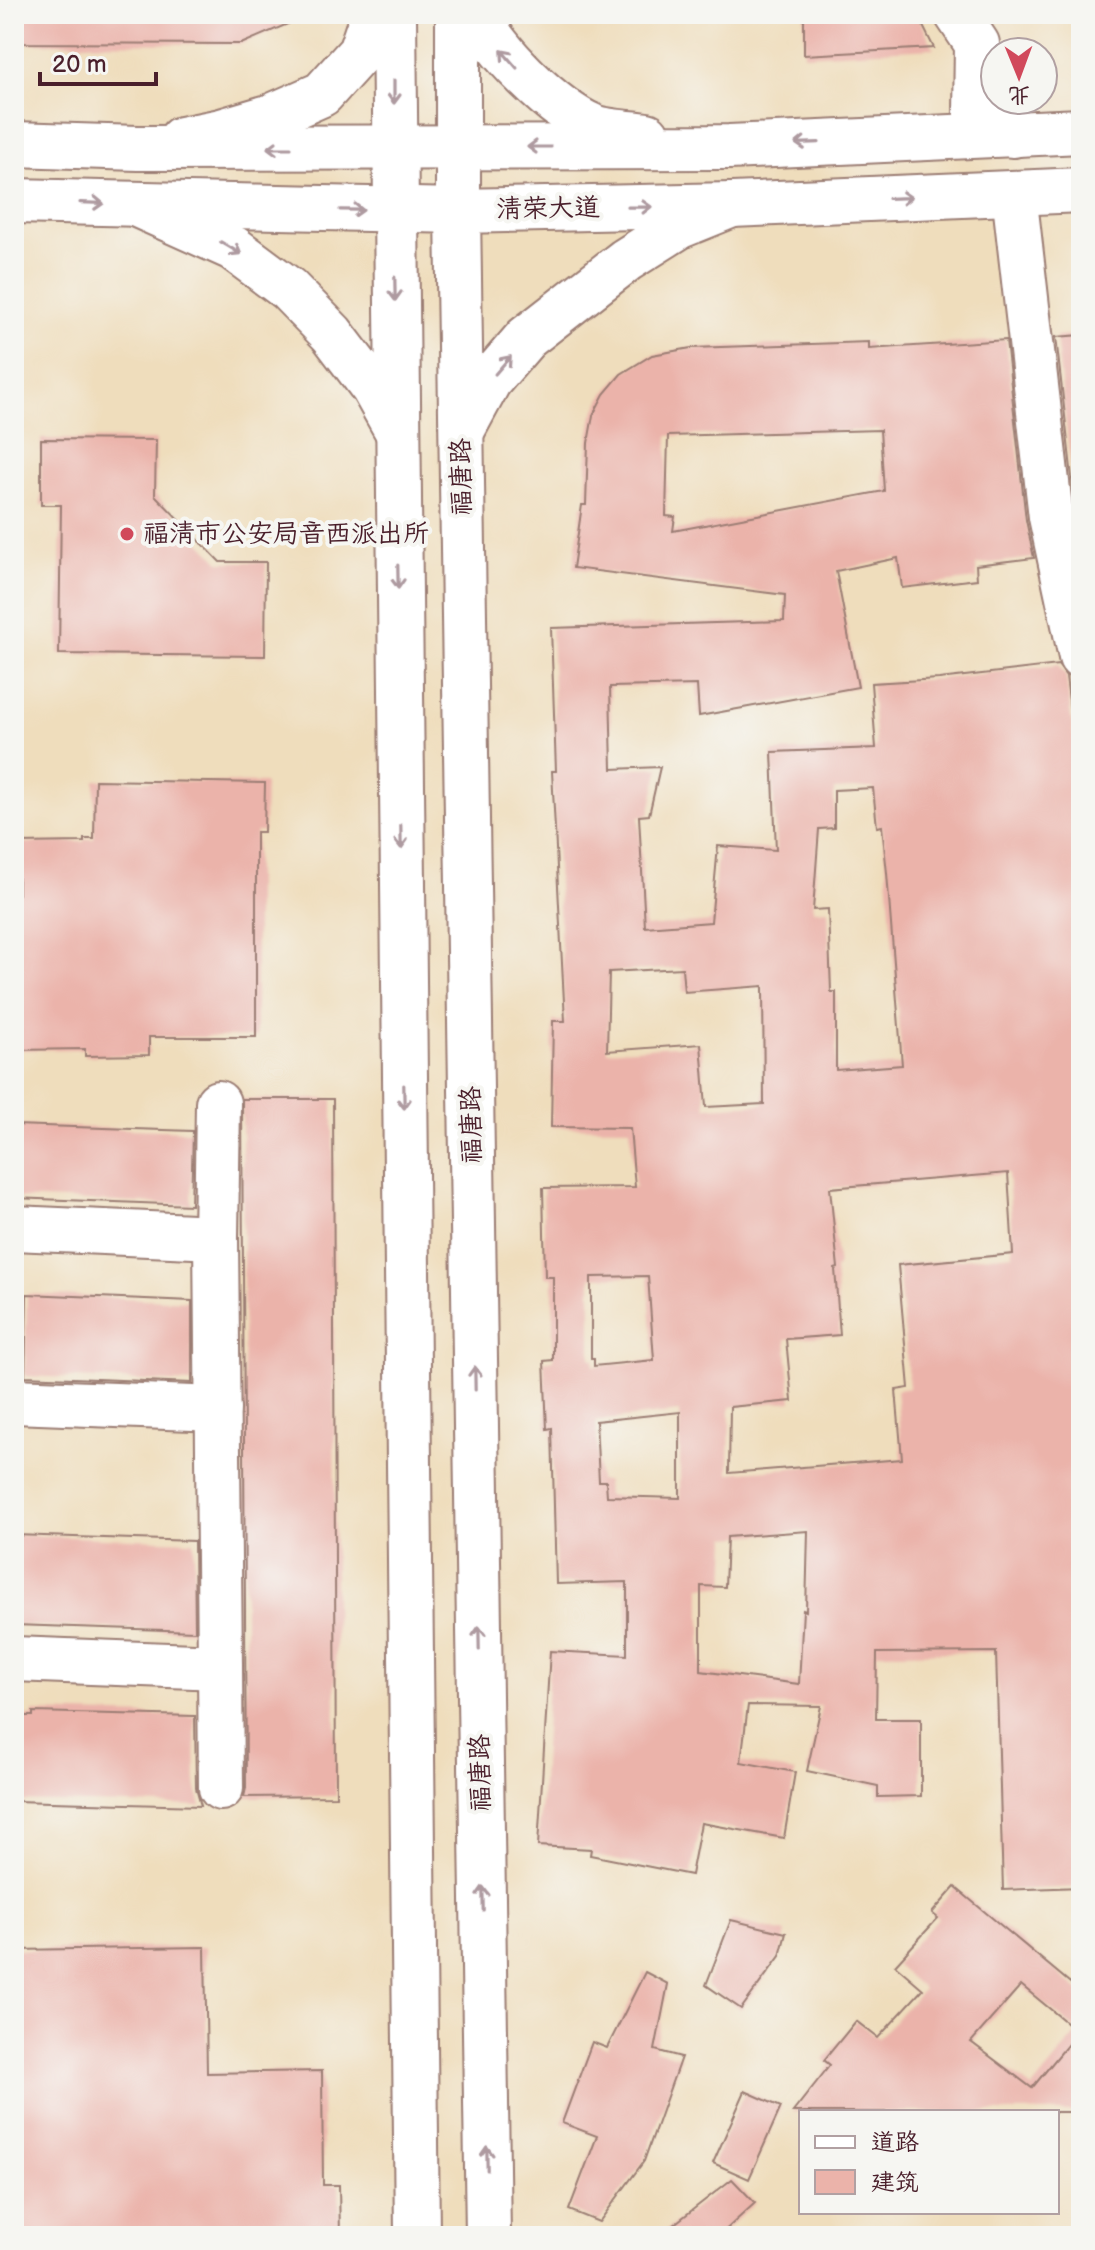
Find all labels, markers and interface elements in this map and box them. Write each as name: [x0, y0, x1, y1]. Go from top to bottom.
scale bar: [40, 36, 156, 86]
north arrow: [979, 36, 1059, 116]
text: 20 m: [52, 50, 107, 79]
one-way arrow: [500, 50, 518, 70]
one-way arrow: [386, 78, 402, 105]
text: 北: [1008, 81, 1031, 108]
one-way arrow: [794, 136, 821, 151]
one-way arrow: [526, 139, 553, 155]
one-way arrow: [266, 140, 293, 156]
one-way arrow: [886, 191, 913, 206]
street label: 清荣大道: [496, 193, 600, 225]
one-way arrow: [78, 195, 105, 211]
one-way arrow: [626, 200, 653, 215]
one-way arrow: [338, 202, 365, 217]
one-way arrow: [219, 240, 242, 256]
one-way arrow: [388, 275, 403, 302]
one-way arrow: [494, 355, 512, 376]
street label: 福唐路: [446, 438, 478, 516]
place label: 福清市公安局音西派出所: [143, 519, 429, 550]
marker: 福清市公安局音西派出所: [118, 525, 136, 543]
one-way arrow: [390, 563, 406, 590]
one-way arrow: [393, 823, 409, 850]
one-way arrow: [396, 1083, 412, 1110]
street label: 福唐路: [456, 1086, 488, 1164]
one-way arrow: [468, 1365, 483, 1392]
one-way arrow: [471, 1625, 487, 1652]
street label: 福唐路: [465, 1734, 497, 1812]
one-way arrow: [475, 1885, 491, 1912]
legend: [799, 2110, 1059, 2214]
text: 道路: [871, 2128, 919, 2157]
one-way arrow: [479, 2145, 495, 2172]
text: 建筑: [871, 2168, 919, 2197]

